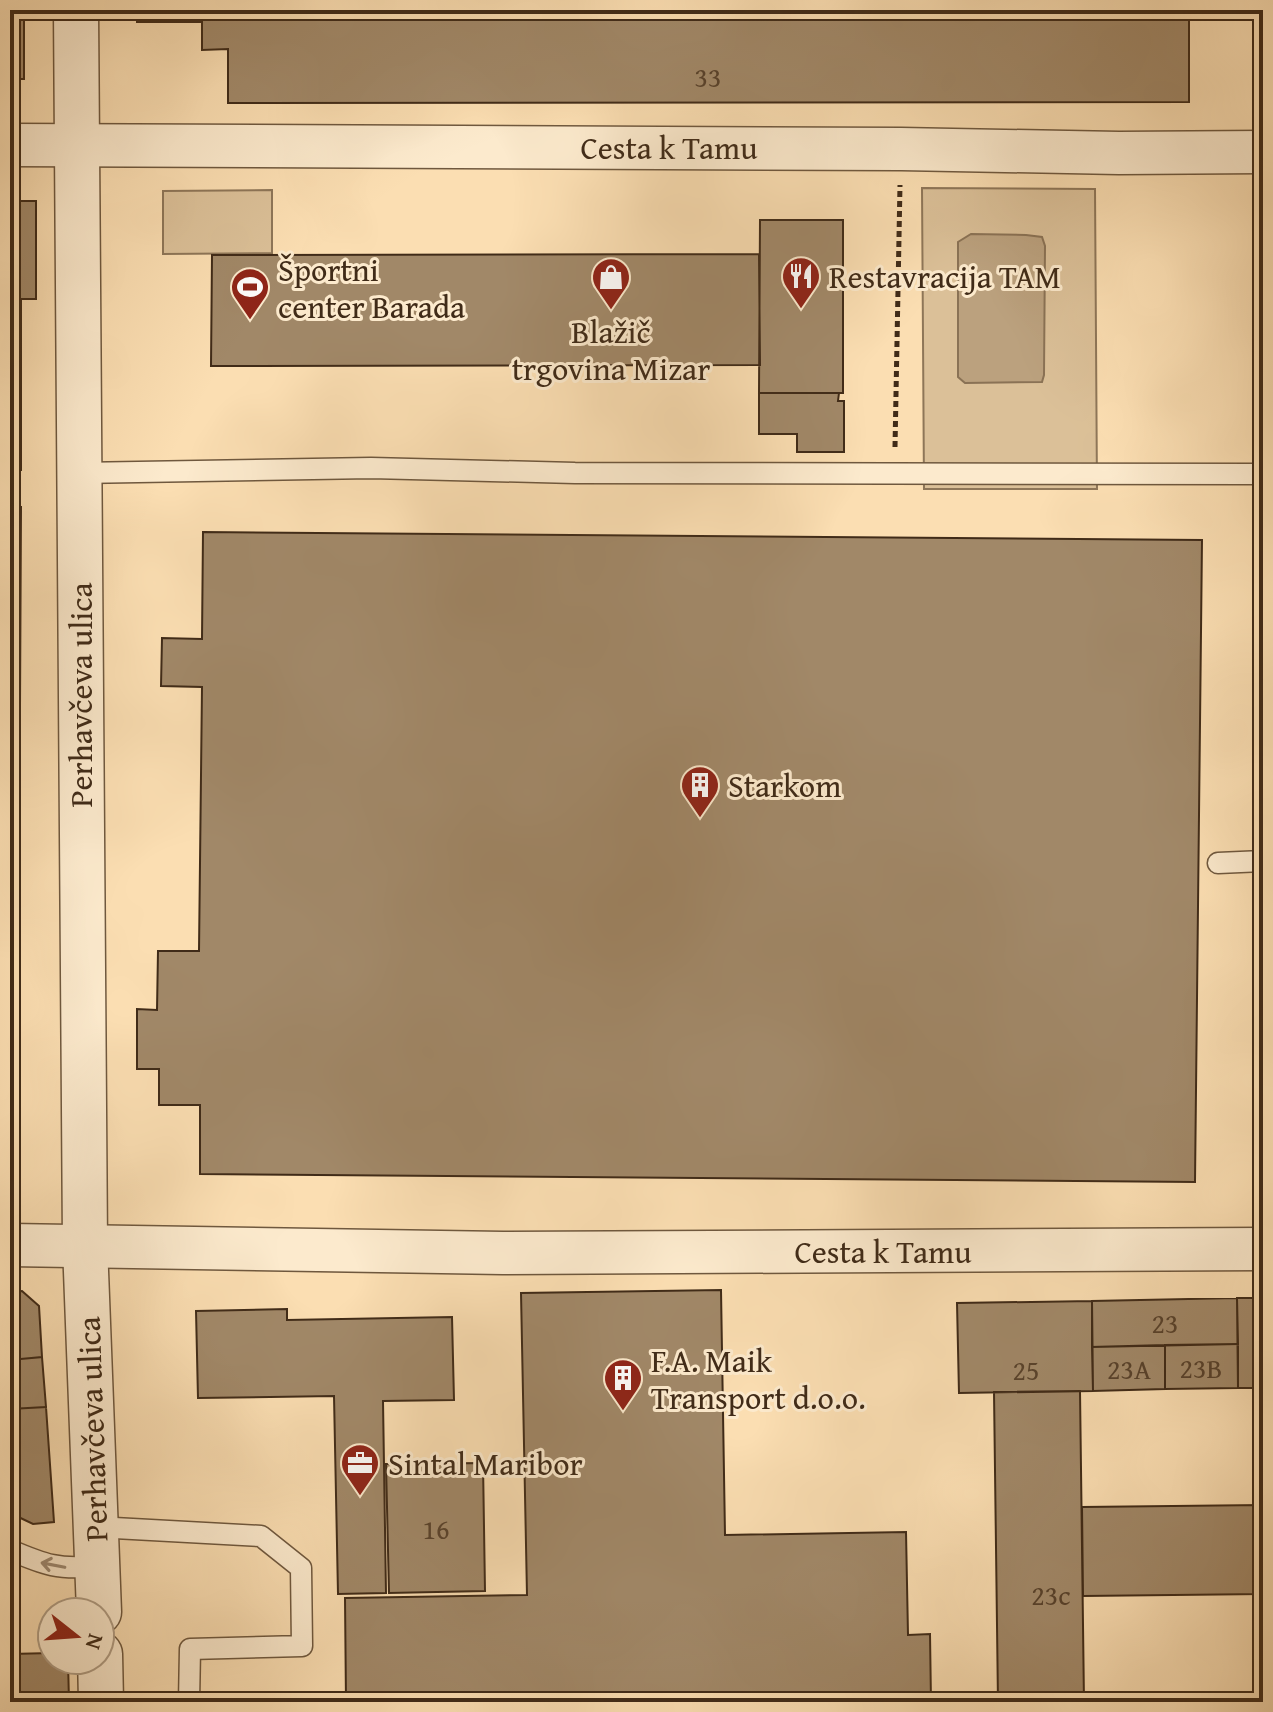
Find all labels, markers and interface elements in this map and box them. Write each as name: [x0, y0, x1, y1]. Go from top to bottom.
house number: 33: [695, 56, 721, 97]
street label: Cesta k Tamu: [580, 124, 758, 171]
place label: Športni center Barada: [278, 246, 465, 330]
place label: Restavracija TAM: [829, 253, 1061, 300]
restaurant icon: Restavracija TAM: [780, 255, 822, 310]
shop icon: Blažič trgovina Mizar: [590, 256, 632, 311]
sports icon: Športni center Barada: [229, 266, 271, 321]
place label: Blažič trgovina Mizar: [512, 308, 710, 392]
street label: Perhavčeva ulica: [57, 582, 104, 808]
place label: Starkom: [728, 762, 841, 809]
building icon: Starkom: [679, 764, 721, 819]
street label: Cesta k Tamu: [794, 1228, 972, 1275]
house number: 23: [1152, 1302, 1178, 1343]
street label: Perhavčeva ulica: [65, 1316, 119, 1542]
place label: F.A. Maik Transport d.o.o.: [651, 1337, 866, 1421]
house number: 23B: [1180, 1347, 1222, 1388]
house number: 23A: [1107, 1348, 1151, 1389]
house number: 25: [1013, 1349, 1039, 1390]
building icon: F.A. Maik Transport d.o.o.: [602, 1357, 644, 1412]
place label: Sintal Maribor: [388, 1440, 583, 1487]
office icon: Sintal Maribor: [339, 1442, 381, 1497]
house number: 16: [423, 1508, 449, 1549]
one-way arrow: [40, 1557, 66, 1572]
house number: 23c: [1031, 1574, 1071, 1615]
north arrow: [36, 1596, 116, 1676]
text: N: [78, 1630, 113, 1654]

